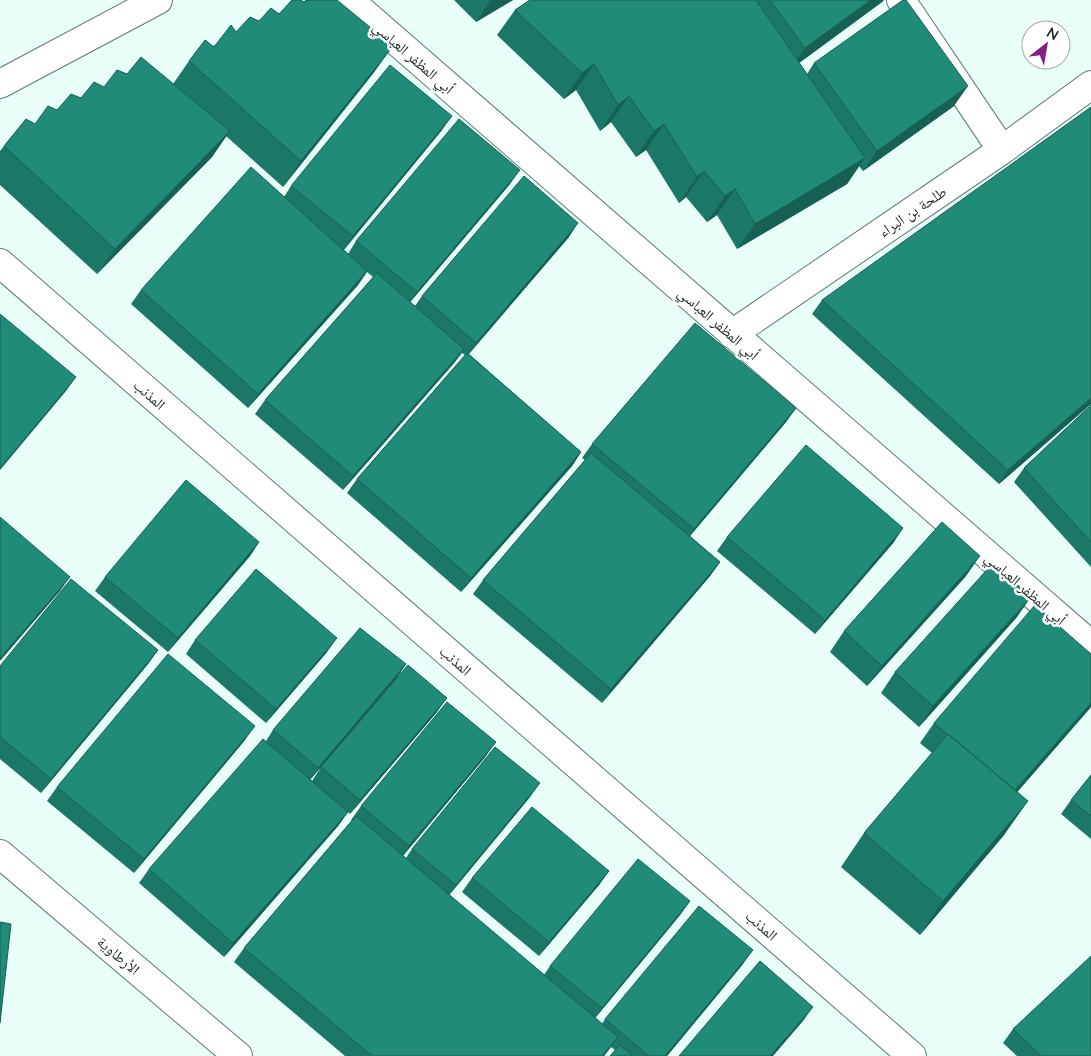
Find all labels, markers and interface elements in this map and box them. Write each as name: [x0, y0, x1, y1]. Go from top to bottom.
street label: أبي المظفر العباسي: [367, 17, 458, 100]
north arrow: [1021, 20, 1071, 70]
text: N: [1044, 23, 1062, 43]
street label: طلحة بن البراء: [875, 182, 951, 242]
street label: أبي المظفر العباسي: [672, 283, 763, 366]
street label: المذنب: [130, 375, 170, 413]
street label: أبي المظفر العباسي: [979, 548, 1070, 631]
street label: المذنب: [436, 641, 476, 679]
street label: المذنب: [742, 906, 782, 944]
street label: الأرطاوية: [94, 932, 144, 979]

